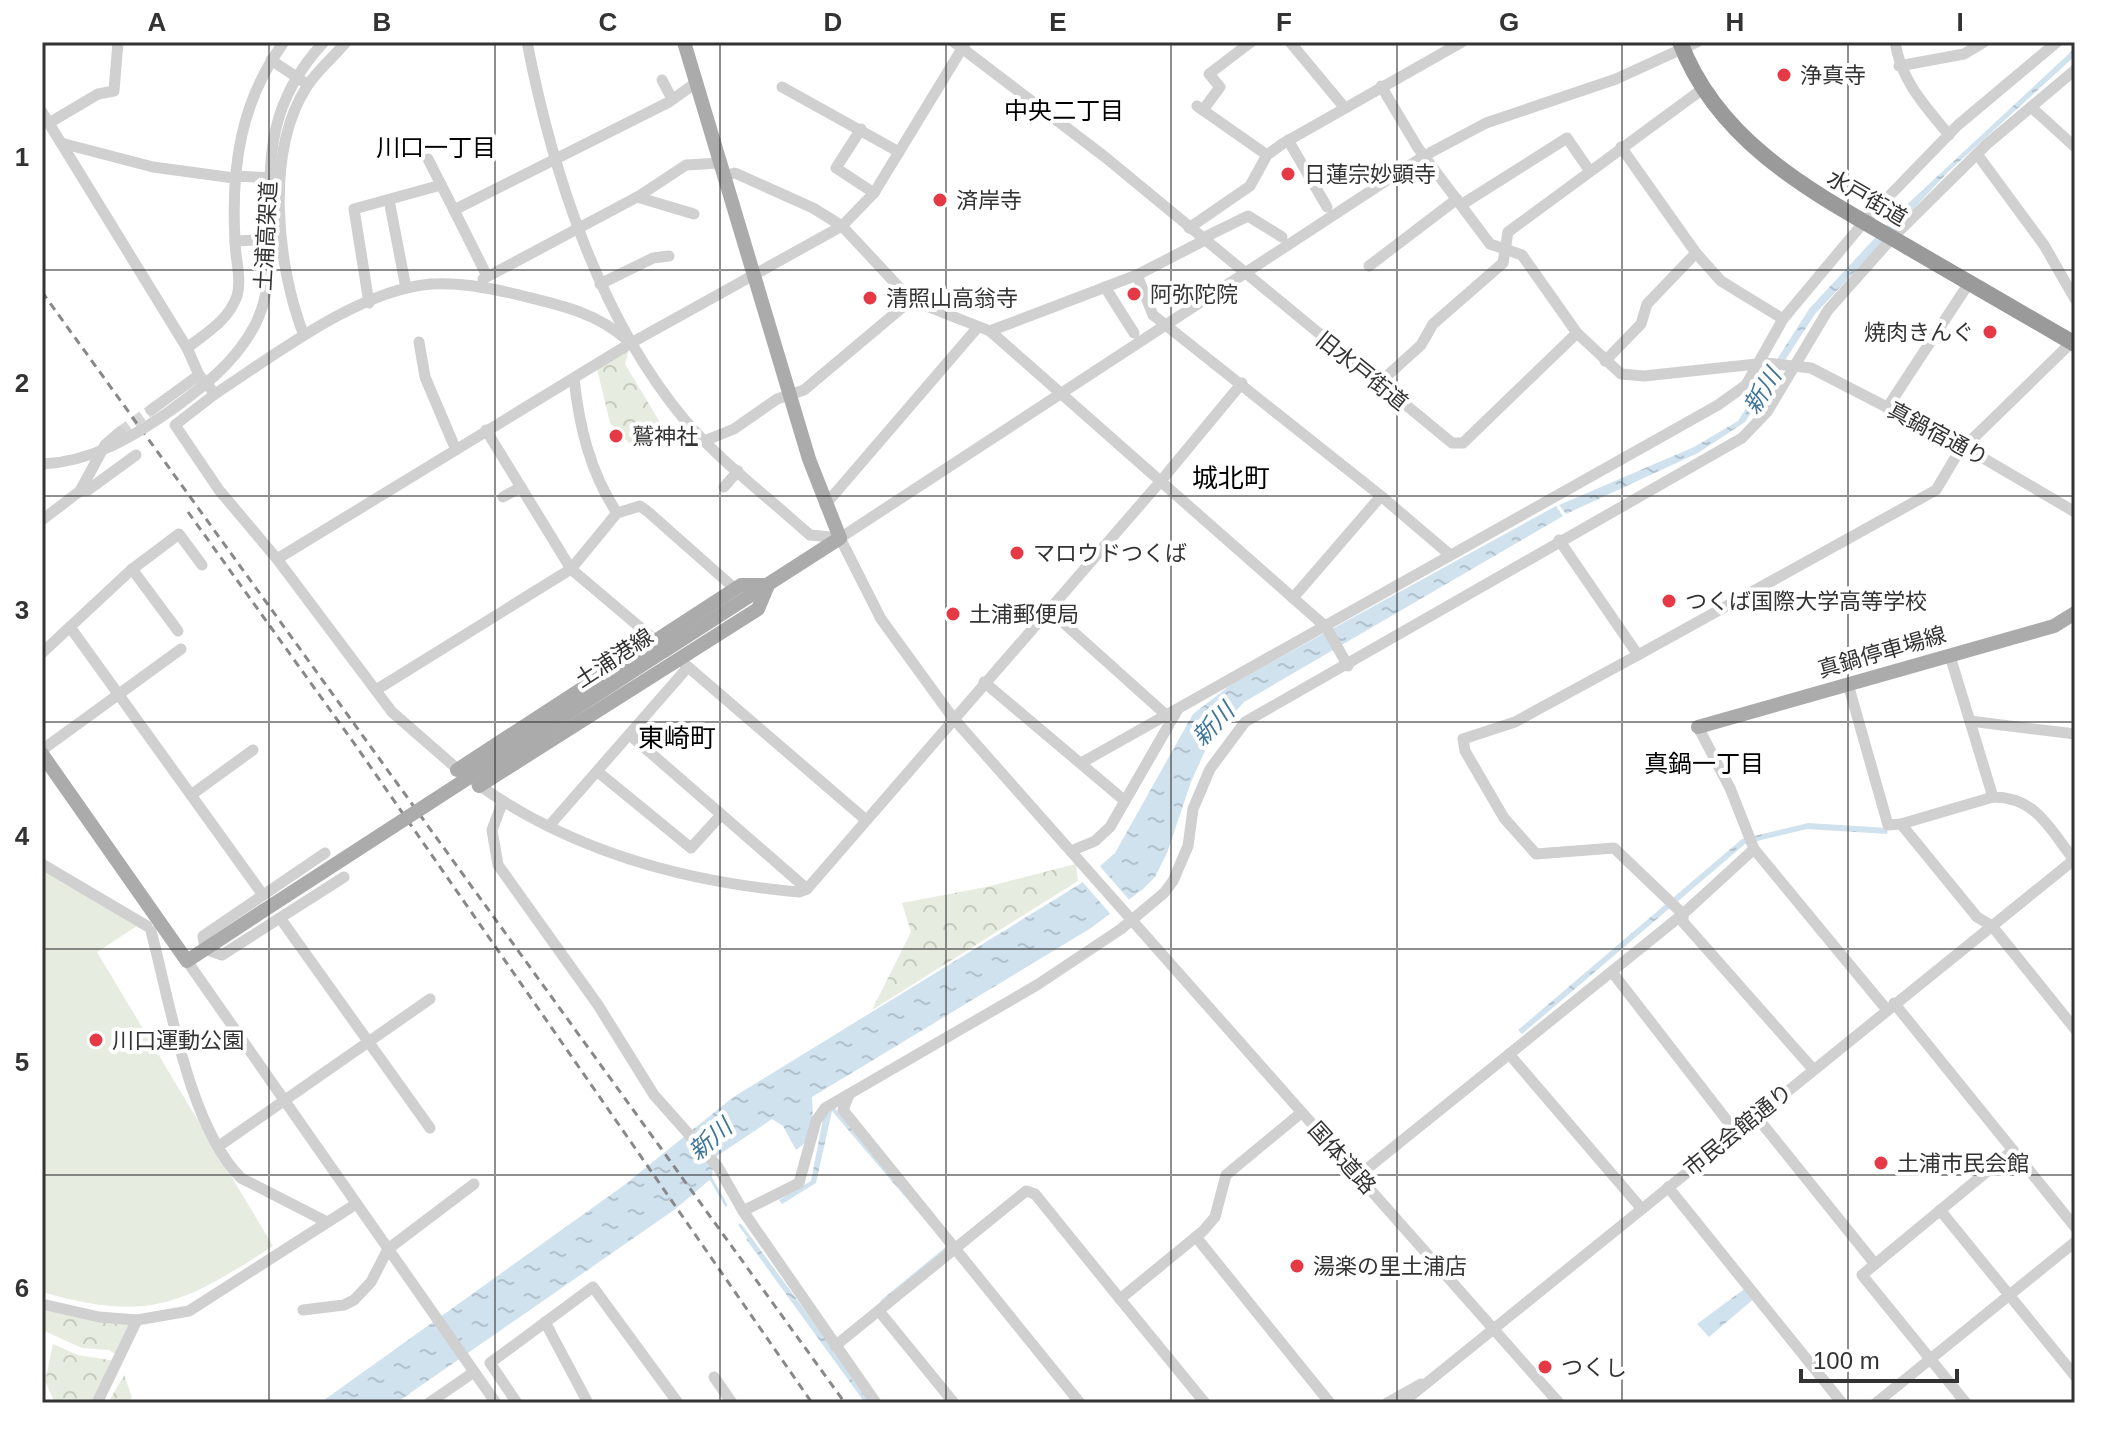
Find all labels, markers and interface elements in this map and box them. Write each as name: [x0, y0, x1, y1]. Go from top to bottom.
text: A: [148, 7, 167, 37]
text: B: [373, 7, 391, 37]
text: C: [599, 7, 618, 37]
text: D: [824, 7, 842, 37]
text: E: [1049, 7, 1067, 37]
text: F: [1276, 7, 1292, 37]
text: G: [1499, 7, 1519, 37]
text: H: [1726, 7, 1744, 37]
text: I: [1956, 7, 1964, 37]
place label: 浄真寺: [1800, 63, 1866, 88]
marker: 浄真寺: [1775, 66, 1793, 84]
district label: 中央二丁目: [1004, 97, 1124, 124]
district label: 川口一丁目: [376, 134, 496, 161]
text: 1: [15, 142, 29, 172]
place label: 日蓮宗妙顕寺: [1304, 162, 1436, 187]
marker: 日蓮宗妙顕寺: [1279, 165, 1297, 183]
street label: 水戸街道: [1823, 165, 1911, 231]
street label: 土浦高架道: [251, 180, 281, 292]
place label: 済岸寺: [956, 188, 1022, 213]
marker: 済岸寺: [931, 191, 949, 209]
place label: 阿弥陀院: [1150, 282, 1238, 307]
marker: 阿弥陀院: [1125, 285, 1143, 303]
place label: 清照山高翁寺: [886, 286, 1018, 311]
marker: 清照山高翁寺: [861, 289, 879, 307]
place label: 焼肉きんぐ: [1864, 320, 1974, 345]
marker: 焼肉きんぐ: [1981, 323, 1999, 341]
street label: 旧水戸街道: [1311, 327, 1413, 415]
water label: 新川: [1738, 361, 1788, 419]
text: 2: [15, 368, 29, 398]
street label: 真鍋宿通り: [1884, 397, 1992, 471]
place label: 鷲神社: [632, 424, 698, 449]
marker: 鷲神社: [607, 427, 625, 445]
district label: 城北町: [1192, 463, 1270, 493]
place label: マロウドつくば: [1033, 541, 1187, 566]
marker: マロウドつくば: [1008, 544, 1026, 562]
place label: つくば国際大学高等学校: [1685, 589, 1927, 614]
marker: つくば国際大学高等学校: [1660, 592, 1678, 610]
text: 3: [15, 595, 29, 625]
place label: 土浦郵便局: [969, 602, 1079, 627]
marker: 土浦郵便局: [944, 605, 962, 623]
street label: 真鍋停車場線: [1815, 622, 1949, 682]
street label: 土浦港線: [570, 624, 658, 692]
water label: 新川: [1187, 695, 1241, 751]
district label: 東崎町: [638, 723, 716, 753]
district label: 真鍋一丁目: [1644, 750, 1764, 777]
text: 4: [15, 821, 30, 851]
place label: 川口運動公園: [112, 1028, 244, 1053]
marker: 川口運動公園: [87, 1031, 105, 1049]
text: 5: [15, 1047, 29, 1077]
street label: 市民会館通り: [1679, 1079, 1797, 1181]
water label: 新川: [683, 1111, 739, 1165]
street label: 国体道路: [1303, 1117, 1381, 1199]
place label: 土浦市民会館: [1897, 1151, 2029, 1176]
marker: 土浦市民会館: [1872, 1154, 1890, 1172]
place label: 湯楽の里土浦店: [1313, 1254, 1467, 1279]
marker: 湯楽の里土浦店: [1288, 1257, 1306, 1275]
text: 6: [15, 1273, 29, 1303]
scale bar: [1801, 1333, 1957, 1383]
text: 100 m: [1813, 1347, 1880, 1374]
place label: つくし: [1561, 1355, 1627, 1380]
marker: つくし: [1536, 1358, 1554, 1376]

